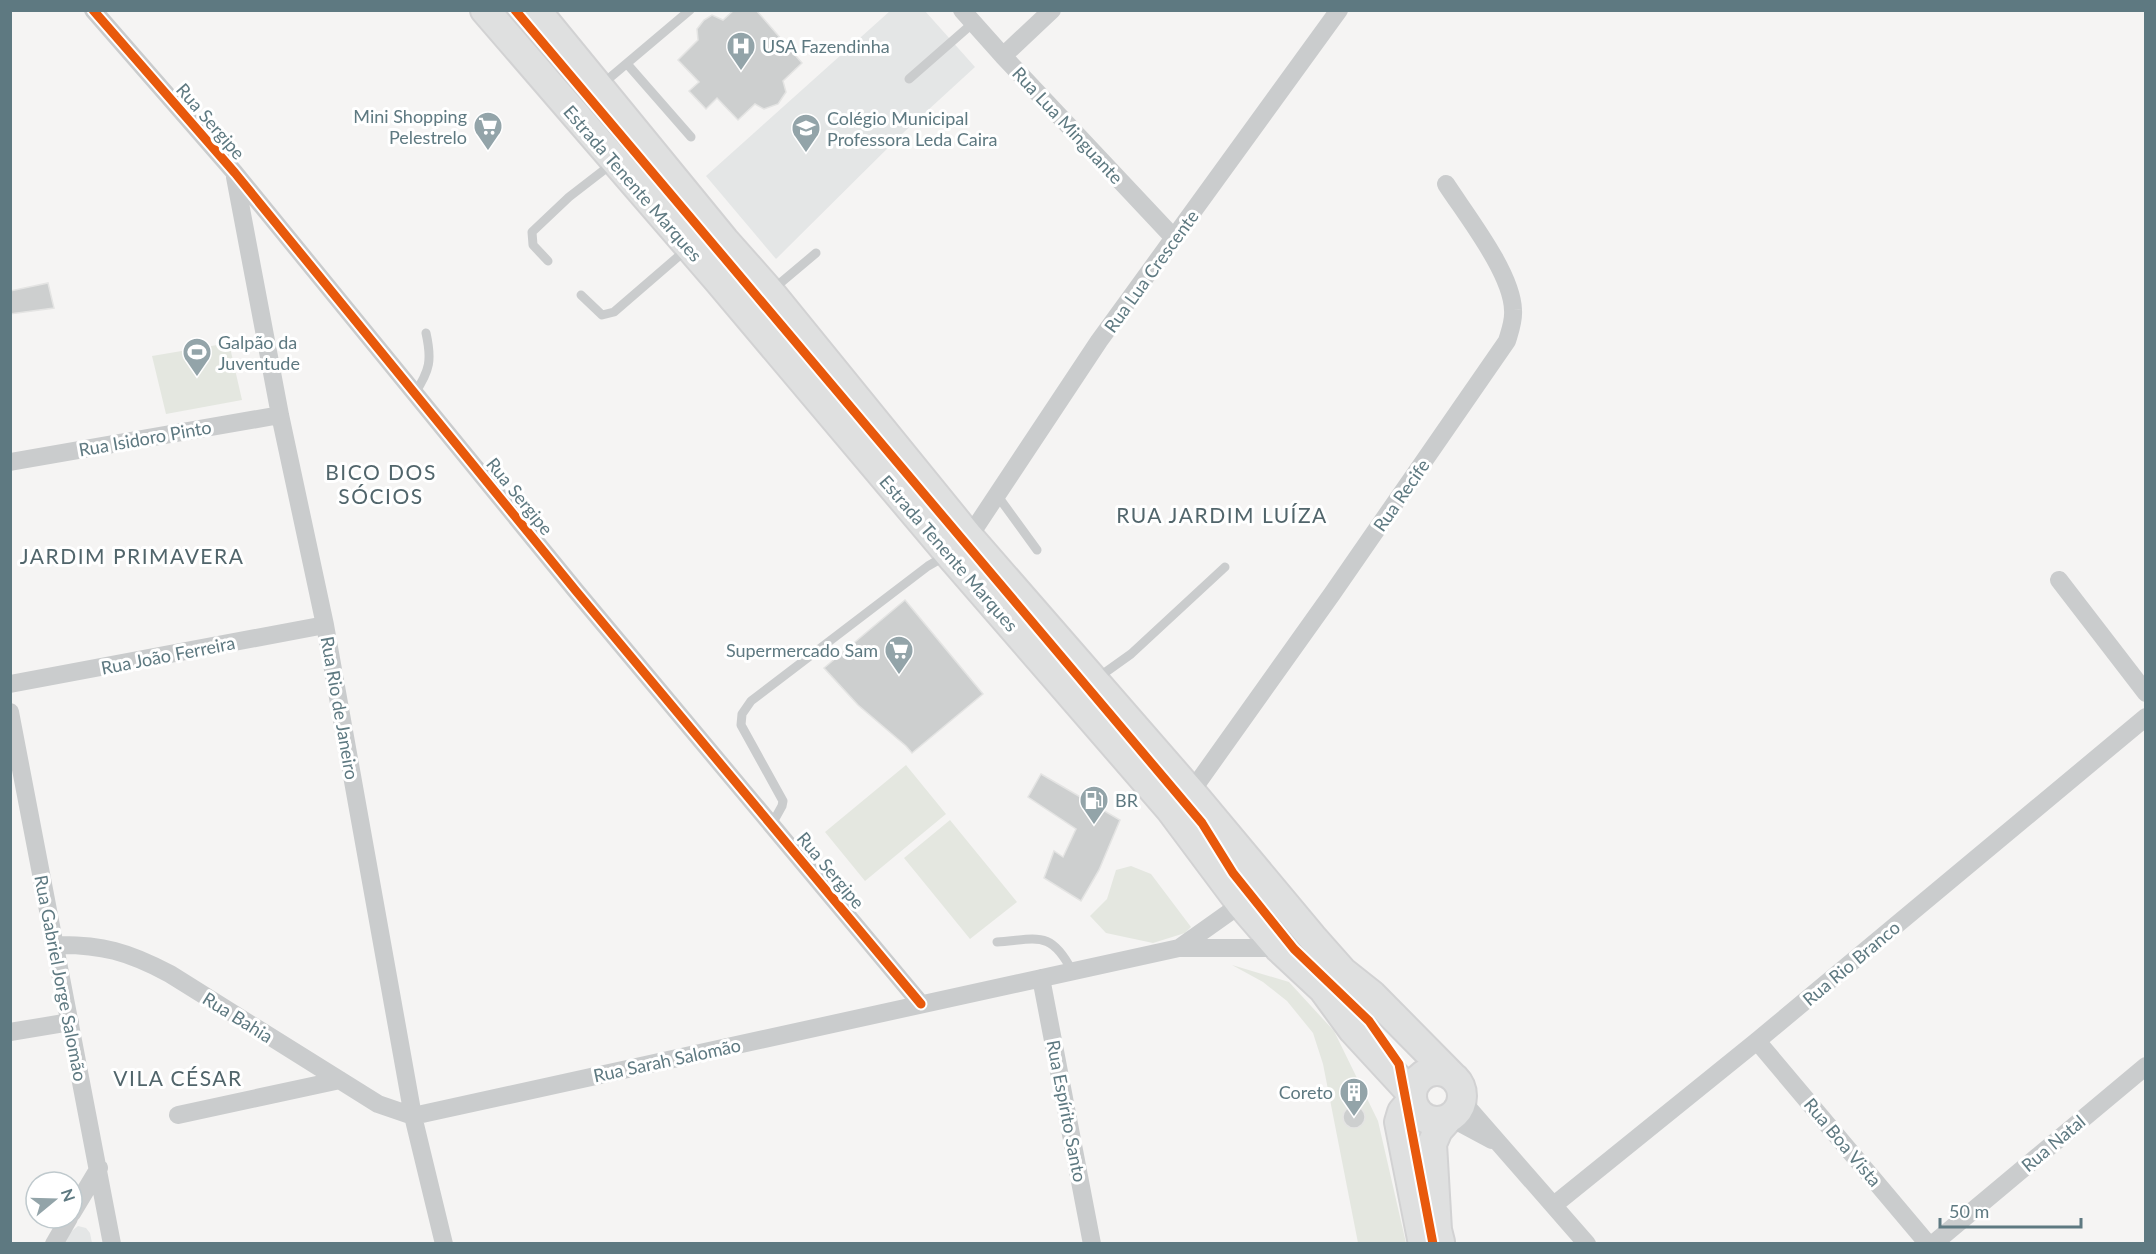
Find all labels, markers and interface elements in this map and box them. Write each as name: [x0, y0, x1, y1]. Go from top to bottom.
hospital icon: USA Fazendinha: [725, 30, 757, 72]
place label: USA Fazendinha: [762, 35, 890, 57]
street label: Rua Lua Minguante: [1008, 62, 1128, 188]
street label: Rua Sergipe: [172, 79, 250, 163]
street label: Estrada Tenente Marques: [559, 100, 707, 266]
place label: Mini Shopping Pelestrelo: [353, 105, 467, 148]
place label: Colégio Municipal Professora Leda Caira: [827, 107, 997, 150]
supermarket icon: Mini Shopping Pelestrelo: [472, 110, 504, 152]
school or university icon: Colégio Municipal Professora Leda Caira: [790, 112, 822, 154]
street label: Rua Lua Crescente: [1099, 205, 1203, 337]
place label: Galpão da Juventude: [218, 331, 300, 374]
sports icon: Galpão da Juventude: [181, 336, 213, 378]
street label: Rua Isidoro Pinto: [77, 416, 213, 460]
street label: Rua Sergipe: [482, 453, 558, 539]
street label: Rua Recife: [1368, 455, 1434, 535]
district label: BICO DOS SÓCIOS: [325, 459, 437, 508]
street label: Estrada Tenente Marques: [875, 470, 1023, 636]
district label: RUA JARDIM LUÍZA: [1116, 502, 1328, 527]
district label: JARDIM PRIMAVERA: [20, 543, 244, 568]
street label: Rua João Ferreira: [99, 631, 237, 679]
supermarket icon: Supermercado Sam: [883, 634, 915, 676]
street label: Rua Rio de Janeiro: [317, 635, 363, 781]
place label: Supermercado Sam: [726, 639, 878, 661]
fuel station icon: BR: [1078, 784, 1110, 826]
place label: BR: [1115, 789, 1139, 811]
street label: Rua Sergipe: [793, 827, 869, 913]
street label: Rua Gabriel Jorge Salomão: [30, 873, 92, 1083]
street label: Rua Rio Branco: [1798, 916, 1904, 1010]
street label: Rua Bahia: [199, 987, 277, 1047]
street label: Rua Sarah Salomão: [591, 1034, 743, 1086]
street label: Rua Espírito Santo: [1042, 1038, 1092, 1184]
district label: VILA CÉSAR: [113, 1065, 243, 1090]
building icon: Coreto: [1338, 1076, 1370, 1118]
place label: Coreto: [1279, 1081, 1333, 1103]
street label: Rua Boa Vista: [1800, 1093, 1886, 1191]
street label: Rua Natal: [2017, 1110, 2089, 1176]
north arrow: [24, 1170, 84, 1230]
text: N: [58, 1186, 80, 1204]
scale bar: [1940, 1191, 2081, 1229]
text: 50 m: [1949, 1200, 1989, 1222]

